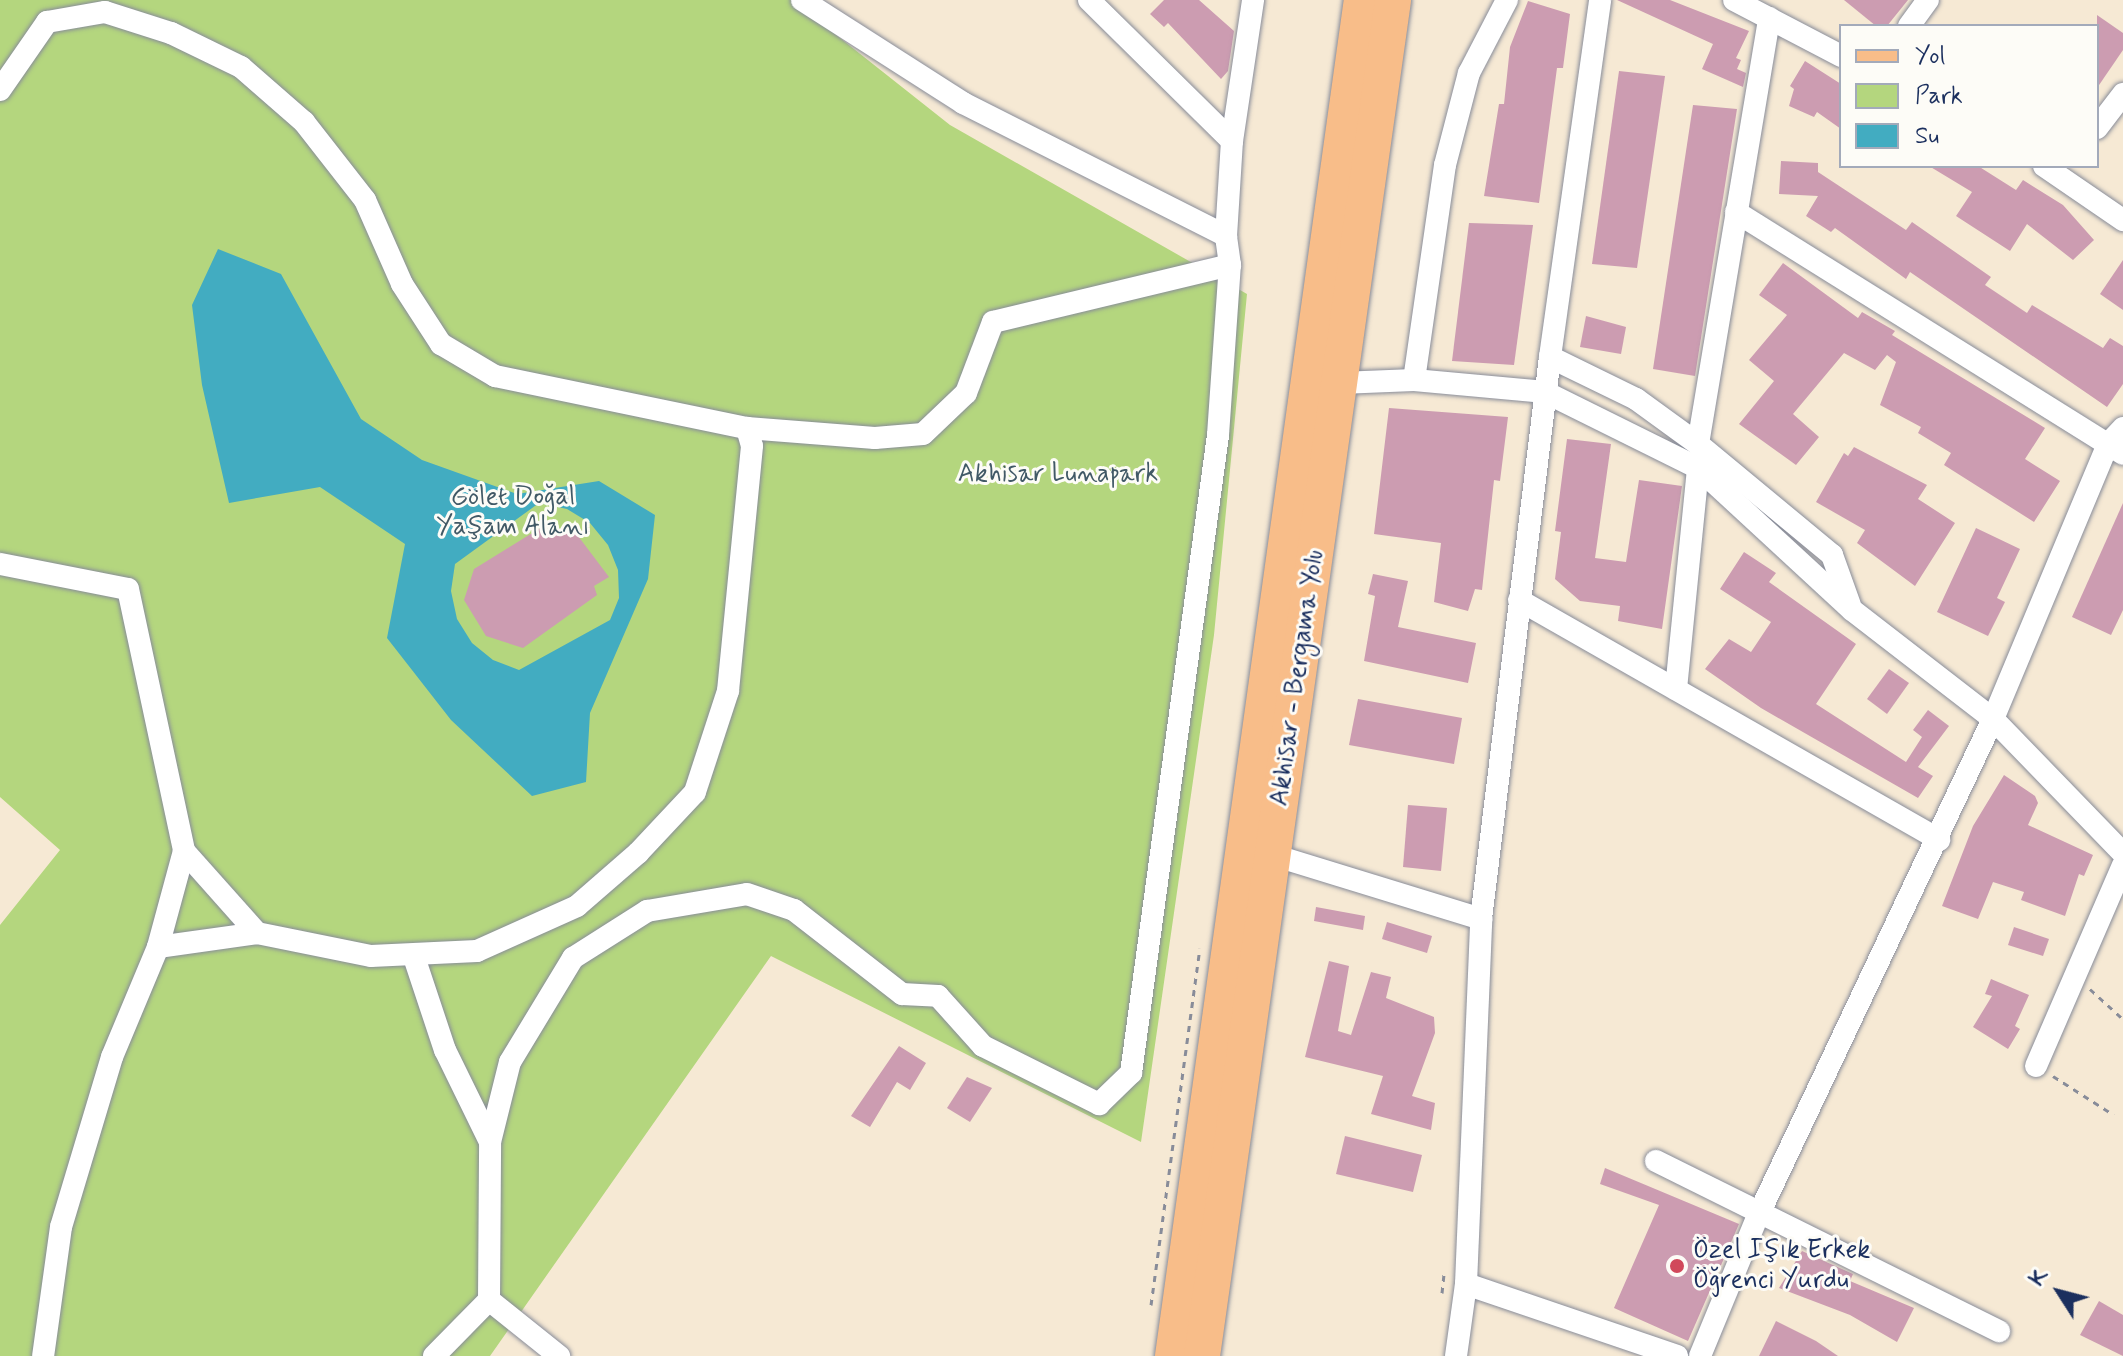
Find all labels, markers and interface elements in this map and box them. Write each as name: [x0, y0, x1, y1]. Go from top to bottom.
legend: [1839, 24, 2099, 168]
text: Yol: [1915, 41, 1945, 72]
text: Park: [1915, 81, 1963, 112]
text: Su: [1915, 121, 1939, 152]
park label: Akhisar Lunapark: [959, 459, 1157, 491]
park label: Gölet Doğal Yaşam Alanı: [440, 482, 586, 544]
street label: Akhisar - Bergama Yolu: [1264, 546, 1332, 810]
place label: Özel Işık Erkek Öğrenci Yurdu: [1693, 1235, 1871, 1296]
north arrow: [2019, 1252, 2099, 1332]
marker: Özel Işık Erkek Öğrenci Yurdu: [1668, 1257, 1686, 1275]
text: K: [2024, 1263, 2055, 1292]

